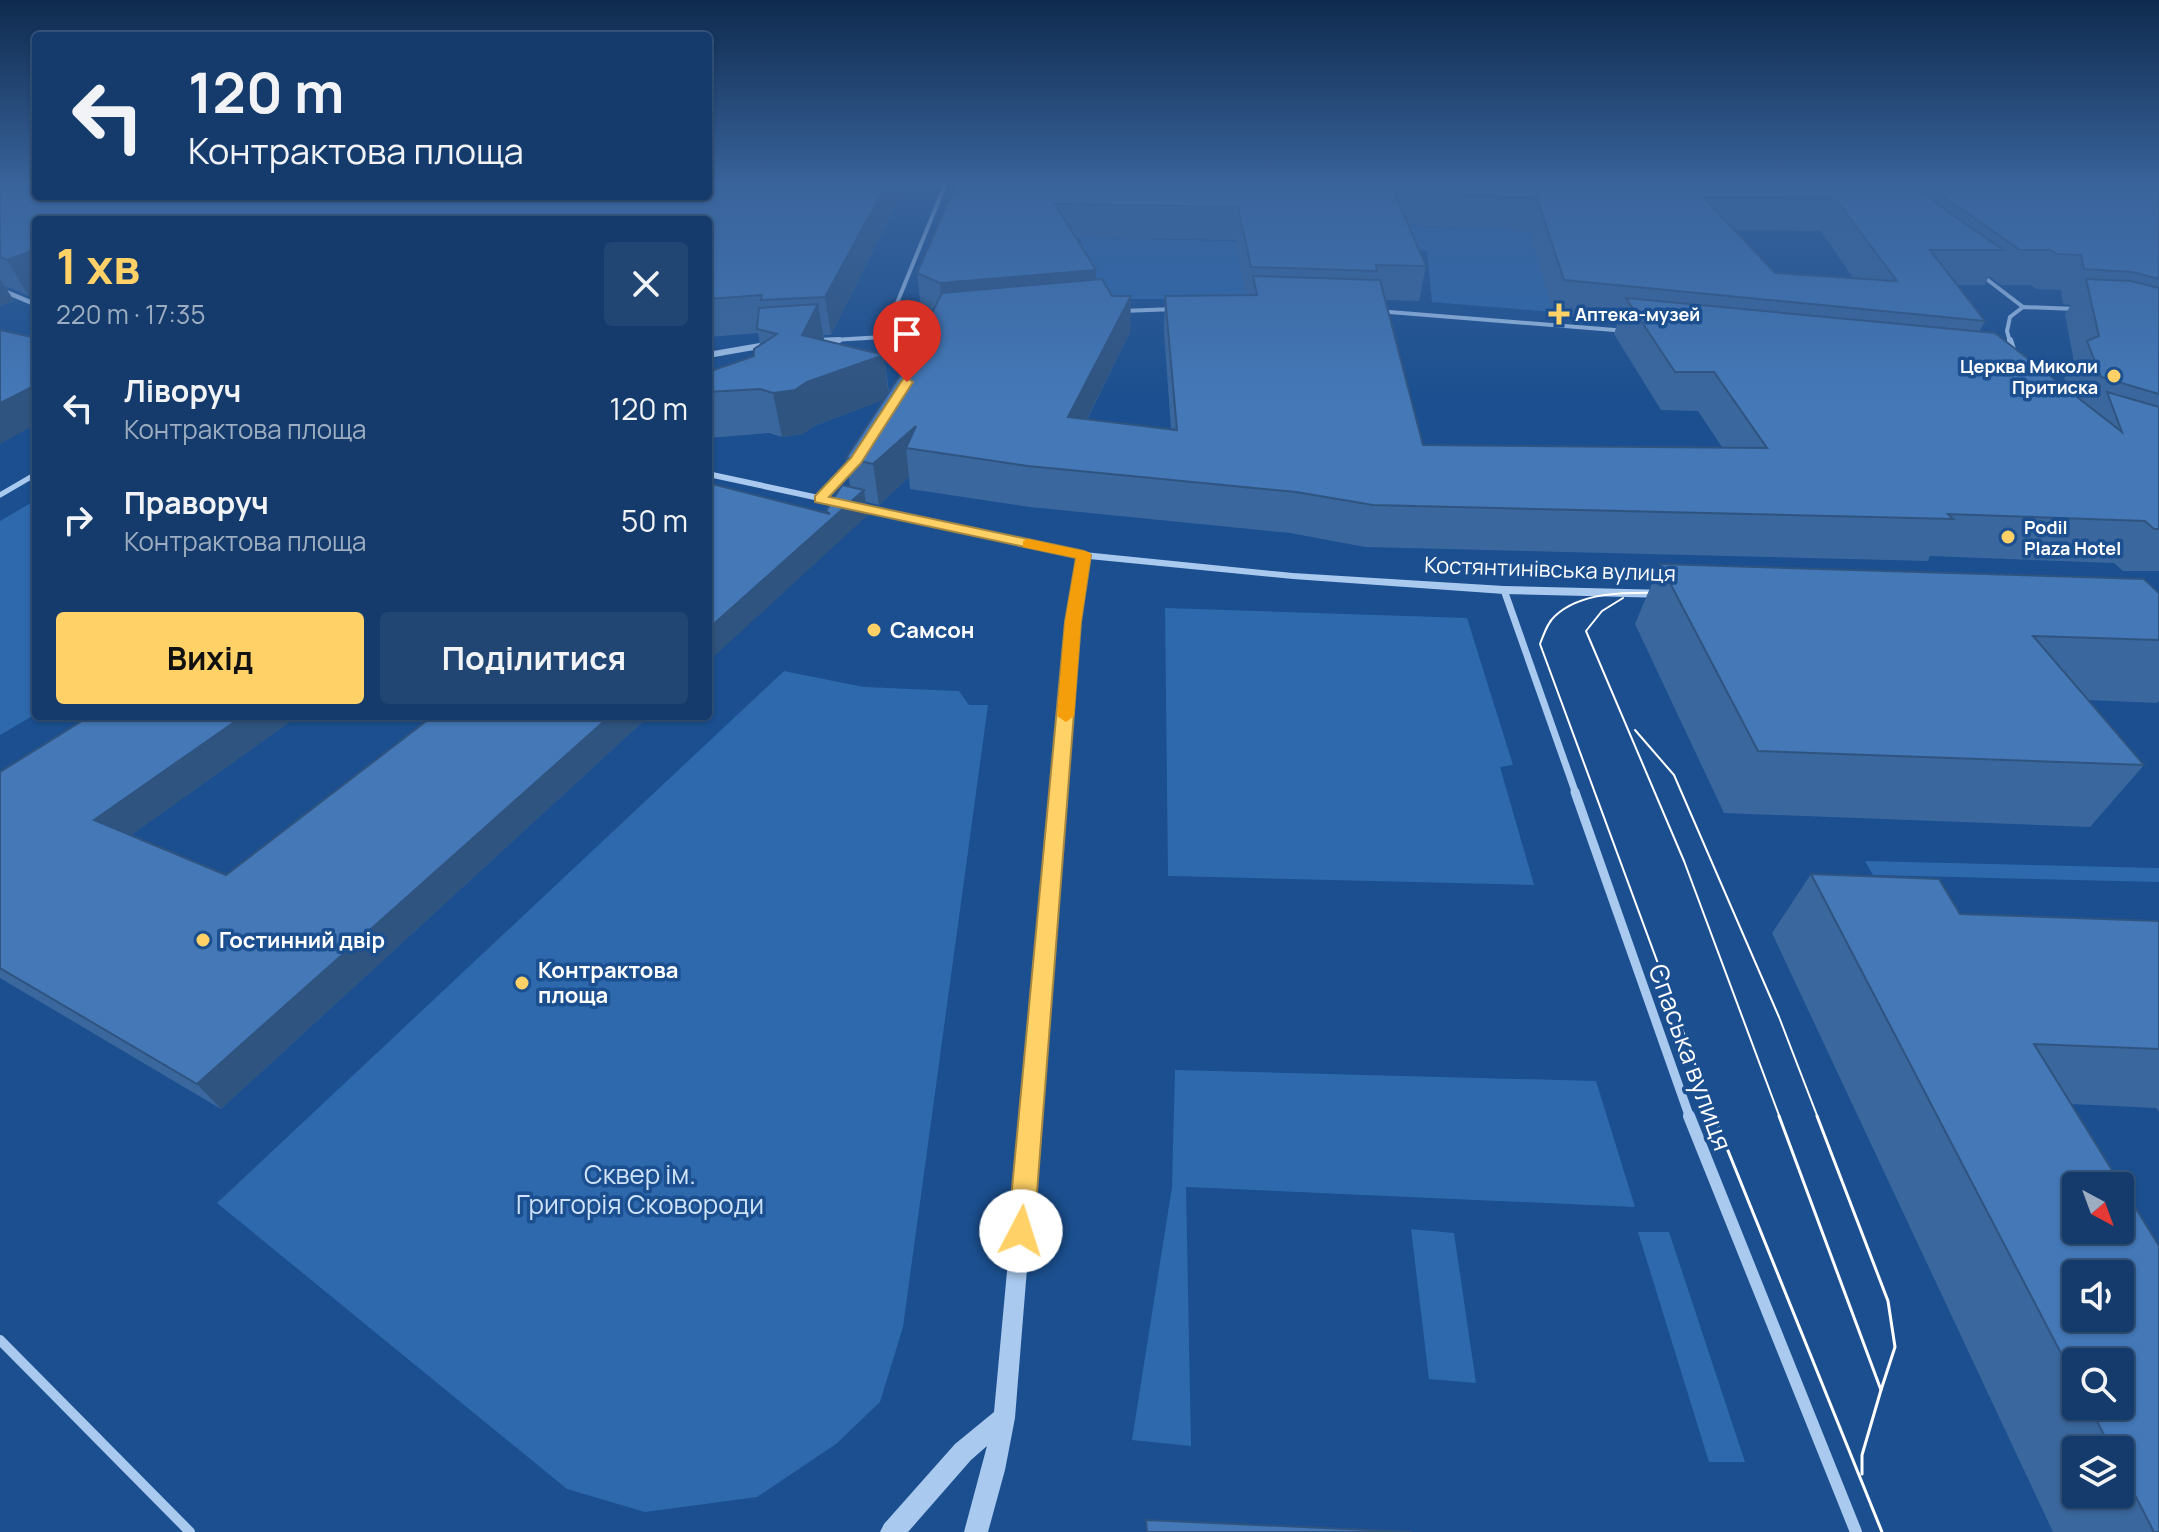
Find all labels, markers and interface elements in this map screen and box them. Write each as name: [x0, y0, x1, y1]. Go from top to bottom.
text: 120 m: [188, 53, 344, 130]
icon: left: [56, 64, 160, 168]
text: Контрактова площа: [188, 126, 524, 175]
text: 1 хв: [56, 233, 140, 298]
button: close: [604, 242, 688, 326]
text: 220 m · 17:35: [56, 296, 205, 332]
pin: [873, 300, 941, 382]
place label: Аптека-музей: [1575, 302, 1700, 326]
marker: Аптека-музей: [1550, 305, 1568, 323]
icon: arrive: [885, 312, 929, 356]
place label: Церква Миколи Притиска: [1960, 354, 2098, 399]
marker: Церква Миколи Притиска: [2105, 367, 2123, 385]
text: Ліворуч: [124, 370, 241, 411]
icon: left: [56, 386, 100, 430]
text: 120 m: [609, 388, 688, 429]
text: Контрактова площа: [124, 411, 366, 447]
text: Праворуч: [124, 482, 269, 523]
icon: right: [56, 498, 100, 542]
text: 50 m: [621, 500, 688, 541]
place label: Podil Plaza Hotel: [2024, 515, 2121, 560]
text: Контрактова площа: [124, 523, 366, 559]
marker: Podil Plaza Hotel: [1999, 528, 2017, 546]
street label: Костянтинівська вулиця: [1424, 550, 1676, 588]
button: Вихід: [56, 612, 364, 704]
button: Поділитися: [380, 612, 688, 704]
place label: Самсон: [890, 615, 974, 645]
marker: Самсон: [865, 621, 883, 639]
place label: Гостинний двір: [219, 925, 385, 955]
marker: Гостинний двір: [194, 931, 212, 949]
place label: Контрактова площа: [538, 955, 678, 1010]
street label: Спаська вулиця: [1641, 959, 1741, 1155]
marker: Контрактова площа: [513, 974, 531, 992]
park label: Сквер ім. Григорія Сковороди: [516, 1156, 764, 1222]
north arrow: [2062, 1172, 2134, 1244]
map controls: [2062, 1172, 2134, 1508]
position arrow: [979, 1189, 1063, 1273]
button: sound: [2062, 1260, 2134, 1332]
button: search: [2062, 1348, 2134, 1420]
button: layers: [2062, 1436, 2134, 1508]

